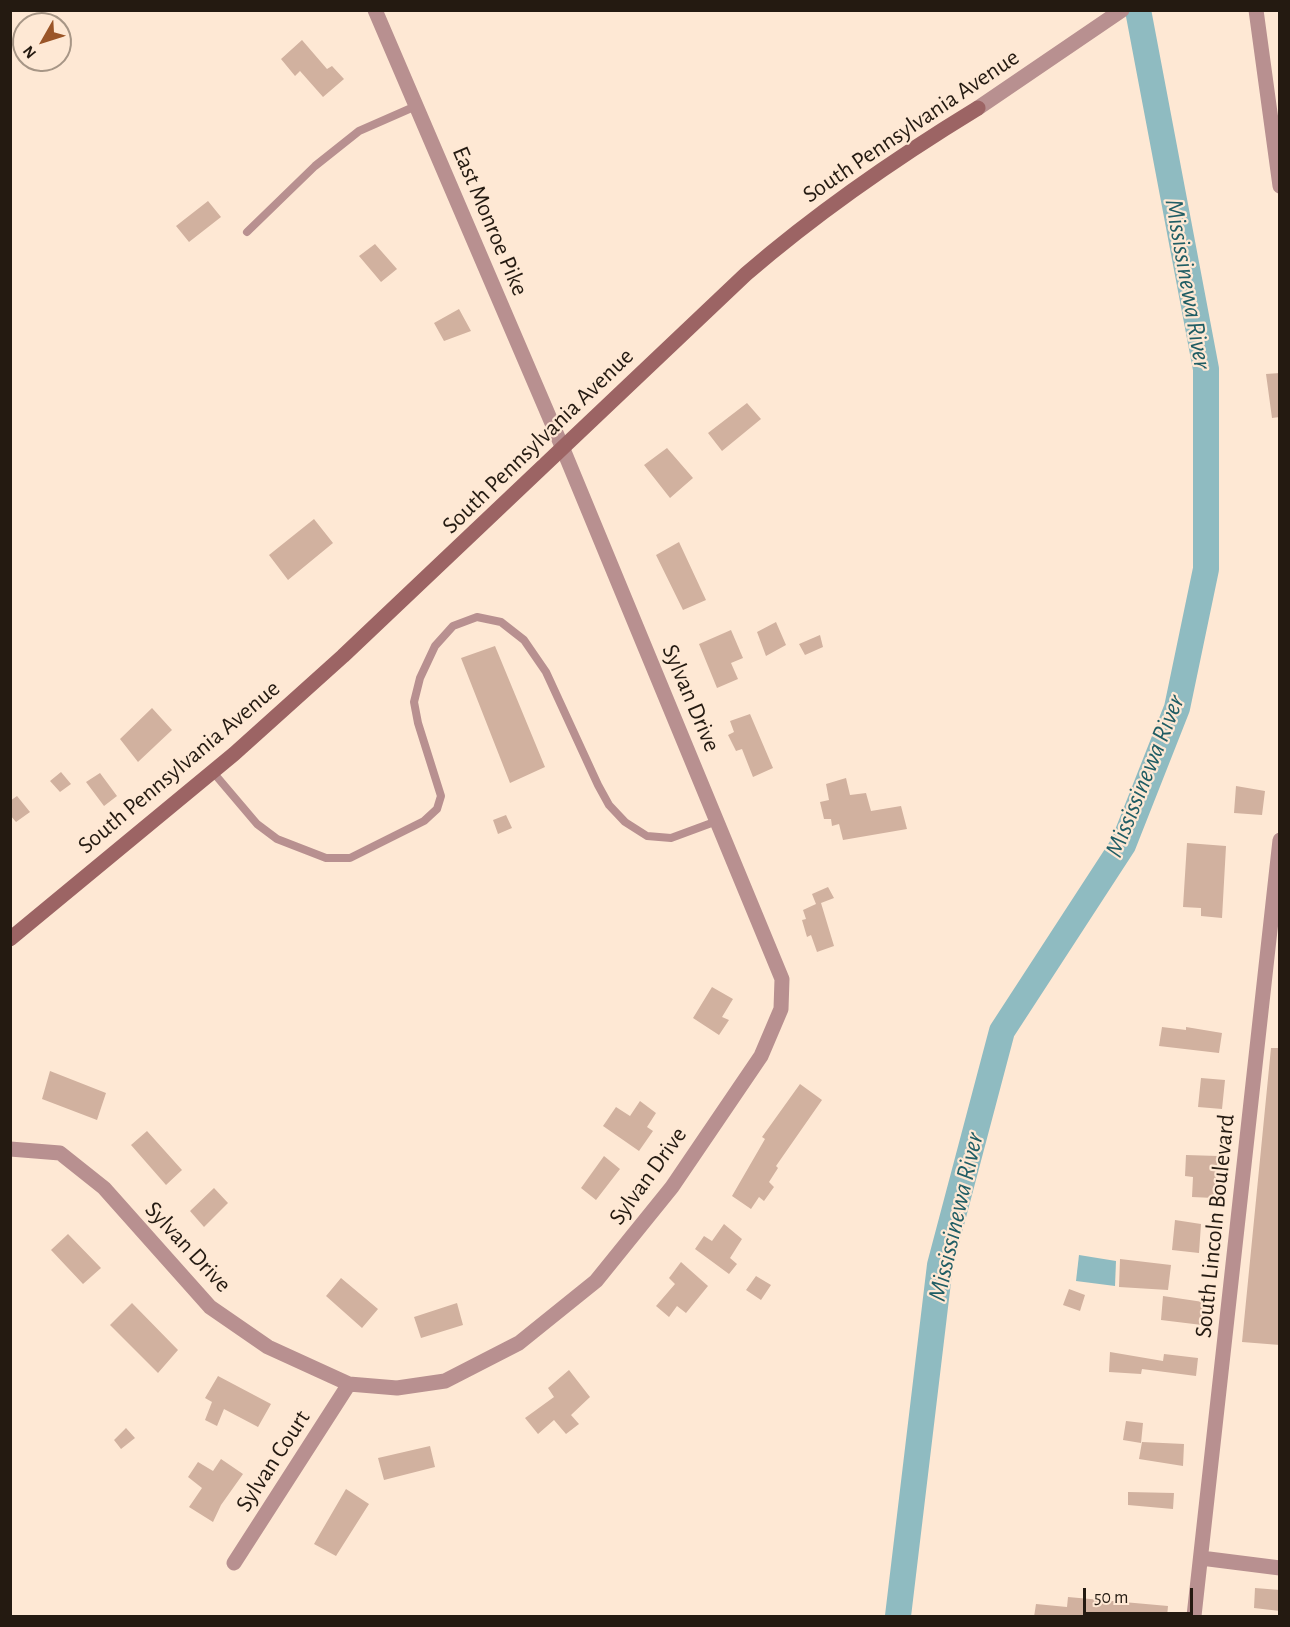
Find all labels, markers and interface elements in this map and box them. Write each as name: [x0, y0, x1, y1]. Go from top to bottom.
north arrow: [12, 12, 72, 72]
text: N: [20, 43, 39, 61]
street label: South Pennsylvania Avenue: [797, 43, 1025, 209]
street label: East Monroe Pike: [446, 142, 534, 300]
water label: Mississinewa River: [1158, 197, 1218, 371]
street label: South Pennsylvania Avenue: [436, 342, 640, 540]
street label: Sylvan Drive: [655, 640, 727, 756]
street label: South Pennsylvania Avenue: [72, 674, 286, 860]
water label: Mississinewa River: [1098, 690, 1192, 862]
street label: South Lincoln Boulevard: [1189, 1113, 1241, 1339]
street label: Sylvan Drive: [603, 1121, 693, 1231]
water label: Mississinewa River: [921, 1130, 991, 1304]
street label: Sylvan Drive: [139, 1196, 237, 1298]
street label: Sylvan Court: [230, 1405, 316, 1517]
scale bar: [1086, 1576, 1196, 1614]
text: 50 m: [1094, 1589, 1128, 1607]

